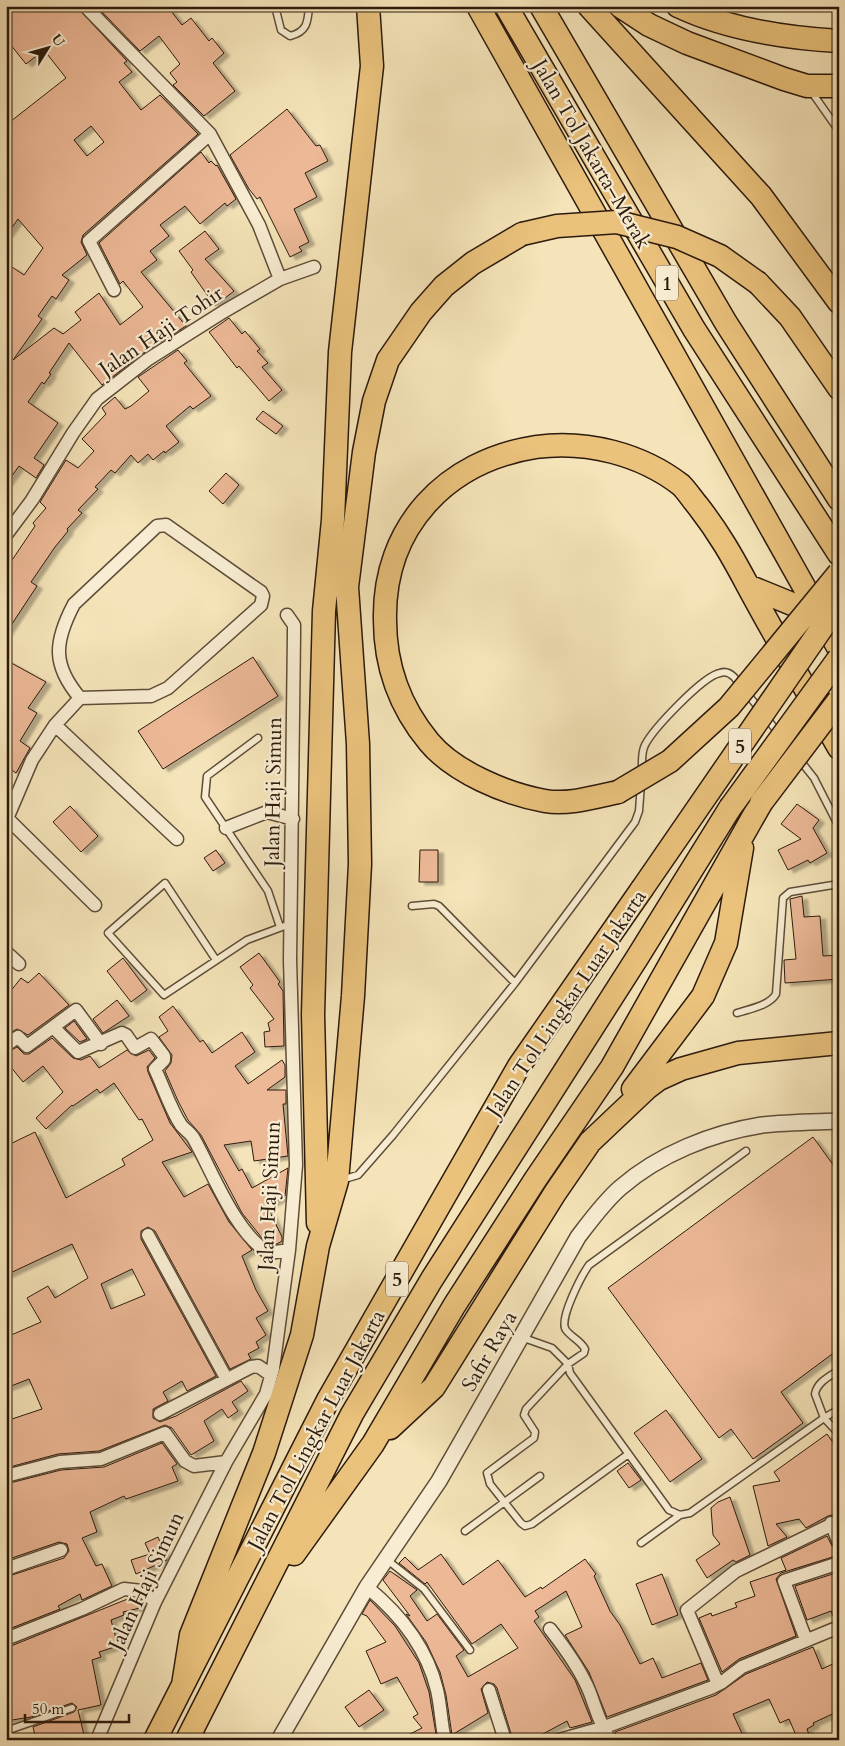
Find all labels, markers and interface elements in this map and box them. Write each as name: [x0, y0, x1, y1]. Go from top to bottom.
north arrow: [22, 22, 72, 72]
text: U: [47, 30, 69, 51]
street label: Jalan Tol Jakarta–Merak: [524, 51, 658, 255]
road number: 1: [656, 266, 678, 300]
street label: Jalan Haji Tohir: [91, 279, 229, 385]
street label: Jalan Haji Simun: [258, 717, 289, 870]
road number: 5: [729, 728, 751, 764]
street label: Jalan Tol Lingkar Luar Jakarta: [478, 884, 653, 1125]
street label: Jalan Haji Simun: [251, 1120, 288, 1275]
road number: 5: [386, 1262, 408, 1296]
street label: Jalan Tol Lingkar Luar Jakarta: [239, 1305, 392, 1558]
street label: Safir Raya: [455, 1306, 524, 1397]
street label: Jalan Haji Simun: [100, 1507, 191, 1658]
scale bar: [25, 1691, 129, 1723]
text: 50 m: [32, 1699, 64, 1719]

